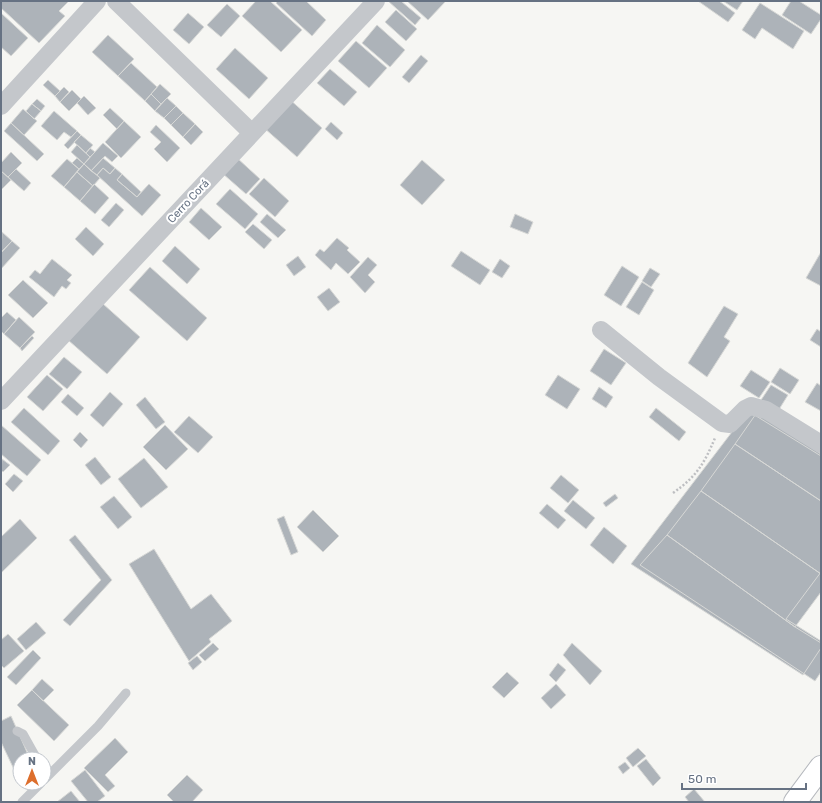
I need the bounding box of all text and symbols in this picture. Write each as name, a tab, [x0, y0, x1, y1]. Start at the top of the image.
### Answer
street label: Cerro Corá	[165, 177, 212, 226]
north arrow	[12, 751, 52, 791]
text: N	[28, 755, 36, 768]
scale bar	[682, 765, 806, 791]
text: 50 m	[688, 772, 716, 786]

